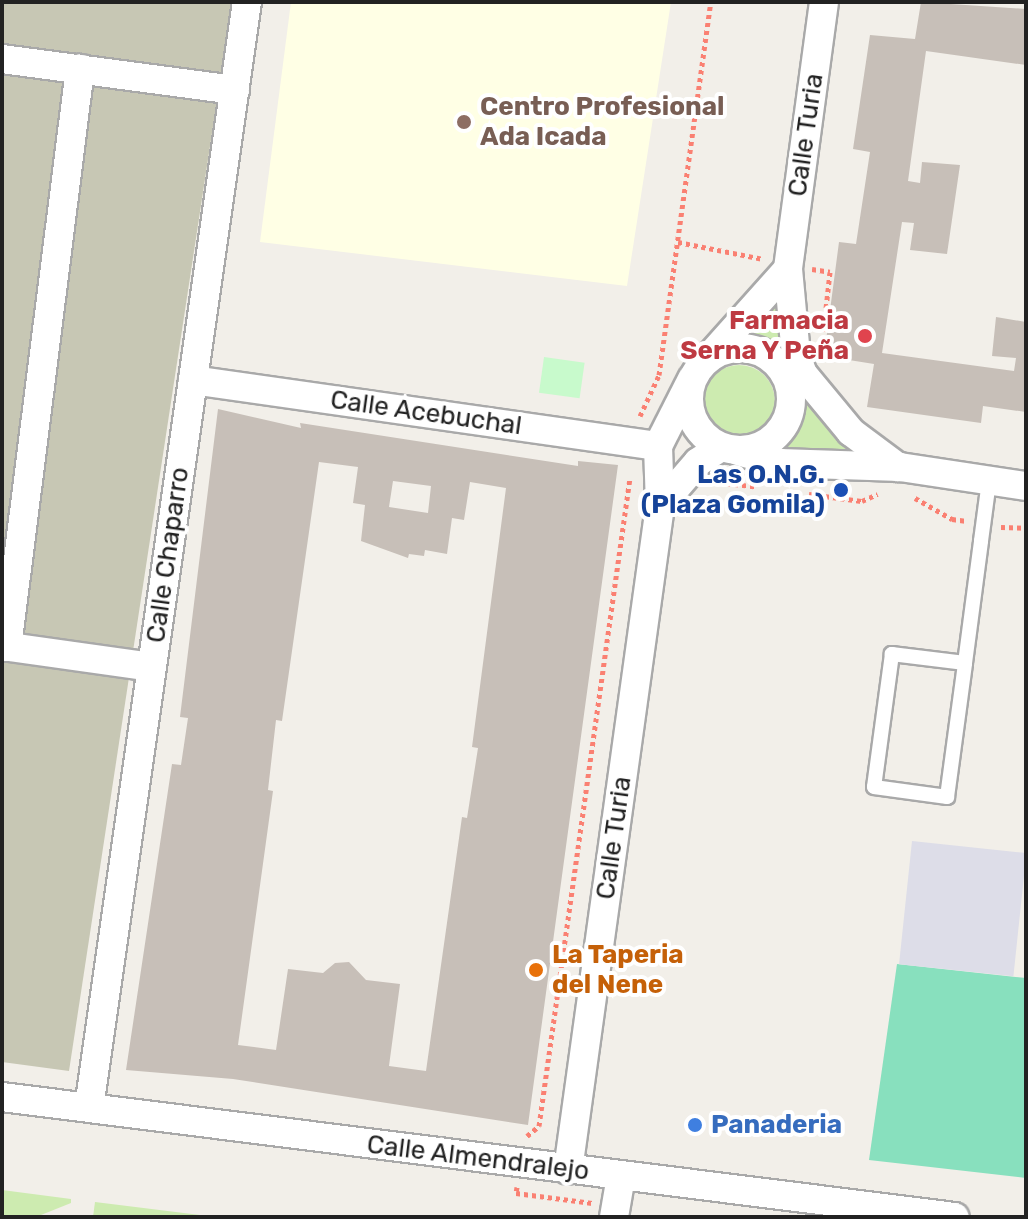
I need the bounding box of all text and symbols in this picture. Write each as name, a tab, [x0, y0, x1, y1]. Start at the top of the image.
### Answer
street label: Calle Turia	[782, 71, 830, 199]
place label: Centro Profesional Ada Icada	[480, 91, 725, 152]
marker: Centro Profesional Ada Icada	[455, 113, 473, 131]
place label: Farmacia Serna Y Peña	[679, 305, 849, 366]
marker: Farmacia Serna Y Peña	[856, 327, 874, 345]
street label: Calle Acebuchal	[328, 384, 524, 442]
place label: Las O.N.G. (Plaza Gomila)	[641, 459, 825, 520]
street label: Calle Chaparro	[140, 465, 196, 645]
marker: Las O.N.G. (Plaza Gomila)	[832, 481, 850, 499]
street label: Calle Turia	[590, 774, 638, 902]
place label: La Taperia del Nene	[552, 939, 684, 1000]
marker: La Taperia del Nene	[527, 961, 545, 979]
place label: Panaderia	[711, 1109, 842, 1141]
marker: Panaderia	[686, 1116, 704, 1134]
street label: Calle Almendralejo	[365, 1129, 591, 1187]

